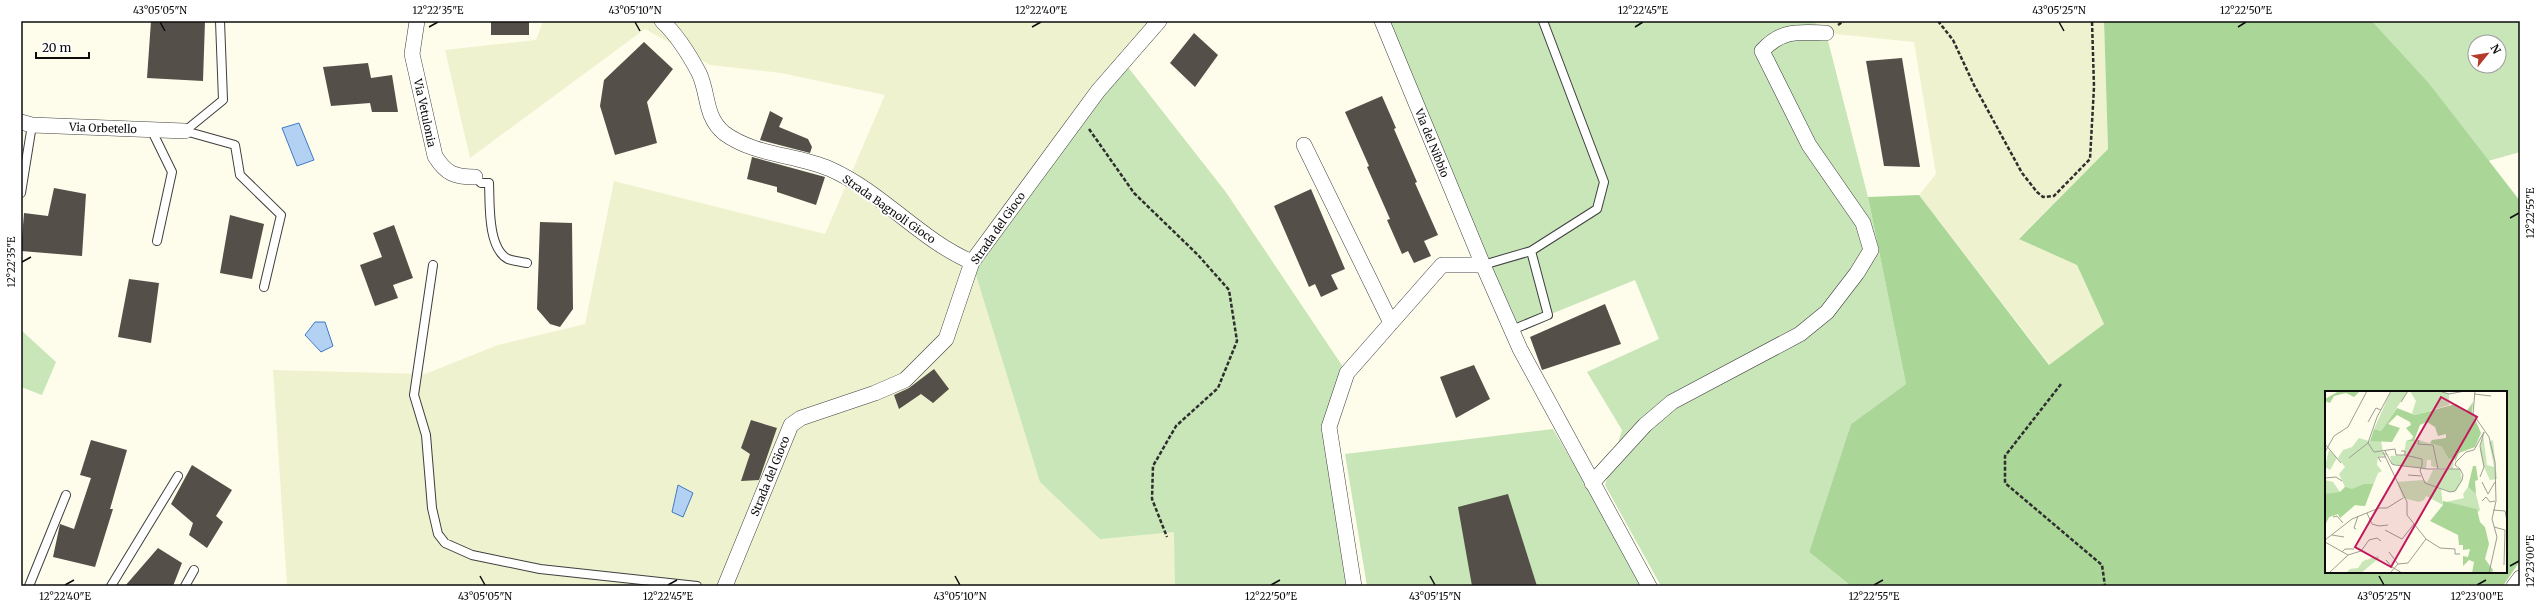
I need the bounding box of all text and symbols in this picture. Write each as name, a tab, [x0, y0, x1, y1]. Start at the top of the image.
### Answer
text: 43°05'05"N	[133, 4, 187, 17]
text: 12°22'35"E	[413, 4, 464, 17]
text: 43°05'10"N	[609, 4, 662, 17]
text: 12°22'40"E	[1015, 4, 1067, 17]
text: 12°22'45"E	[1618, 4, 1669, 17]
text: 43°05'25"N	[2032, 4, 2086, 17]
text: 12°22'50"E	[2220, 4, 2273, 17]
scale bar	[36, 34, 89, 60]
north arrow	[2467, 34, 2507, 74]
text: 20 m	[42, 40, 71, 55]
text: N	[2487, 42, 2504, 57]
street label: Via Vetulonia	[411, 77, 439, 149]
street label: Via del Nibbio	[1412, 106, 1452, 180]
street label: Via Orbetello	[68, 120, 138, 136]
street label: Strada Bagnoli Gioco	[840, 172, 939, 247]
text: 12°22'55"E	[2524, 187, 2537, 238]
street label: Strada del Gioco	[968, 189, 1029, 267]
text: 12°22'35"E	[5, 236, 18, 287]
inset map	[2325, 391, 2507, 573]
street label: Strada del Gioco	[748, 433, 793, 518]
text: 12°23'00"E	[2524, 534, 2537, 587]
text: 12°22'40"E	[39, 590, 91, 603]
text: 43°05'05"N	[458, 590, 512, 603]
text: 12°22'45"E	[643, 590, 694, 603]
text: 43°05'10"N	[934, 590, 987, 603]
text: 12°22'50"E	[1245, 590, 1298, 603]
text: 43°05'15"N	[1409, 590, 1461, 603]
text: 12°22'55"E	[1849, 590, 1900, 603]
text: 43°05'25"N	[2357, 590, 2411, 603]
text: 12°23'00"E	[2451, 590, 2504, 603]

